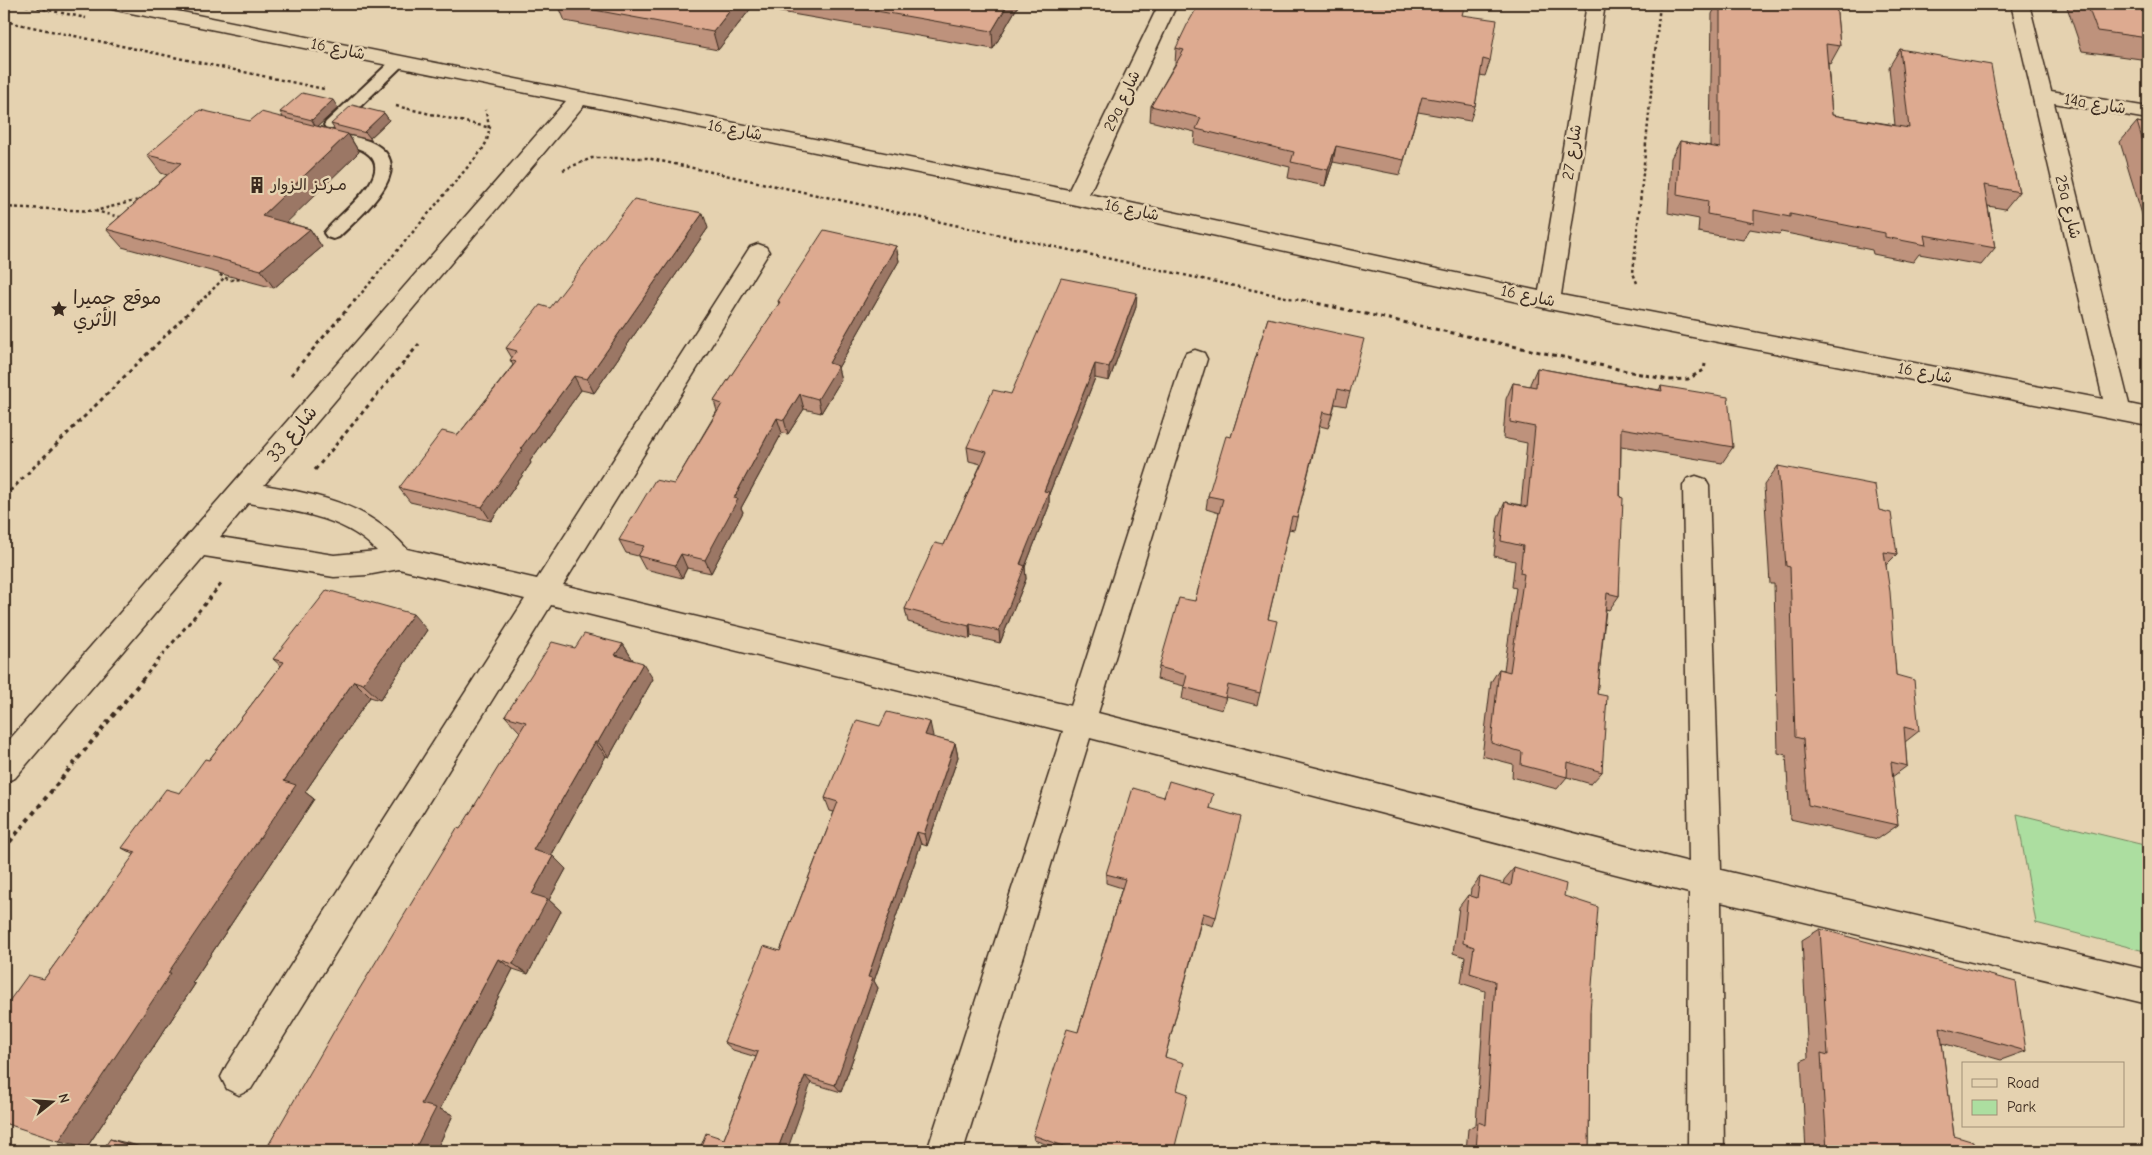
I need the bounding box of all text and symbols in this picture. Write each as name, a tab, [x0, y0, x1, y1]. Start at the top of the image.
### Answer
street label: شارع 16	[309, 34, 367, 65]
street label: 29a شارع	[1100, 68, 1146, 135]
street label: 14a شارع	[2063, 90, 2127, 120]
street label: شارع 16	[706, 116, 764, 146]
street label: شارع 27	[1559, 123, 1587, 181]
street label: 25a شارع	[2049, 173, 2085, 241]
building icon: مـركـز الـزوار	[247, 175, 267, 195]
place label: مـركـز الـزوار	[269, 176, 347, 194]
street label: شارع 16	[1103, 195, 1161, 226]
street label: شارع 16	[1499, 281, 1557, 312]
place label: موقع جميرا الأثري	[73, 287, 161, 334]
place icon: موقع جميرا الأثري	[49, 299, 69, 319]
street label: شارع 16	[1896, 359, 1954, 389]
street label: شارع 33	[262, 401, 323, 468]
legend	[1962, 1062, 2124, 1128]
text: Road	[2007, 1074, 2039, 1092]
north arrow	[28, 1078, 78, 1128]
text: N	[54, 1091, 73, 1105]
text: Park	[2007, 1098, 2036, 1116]

